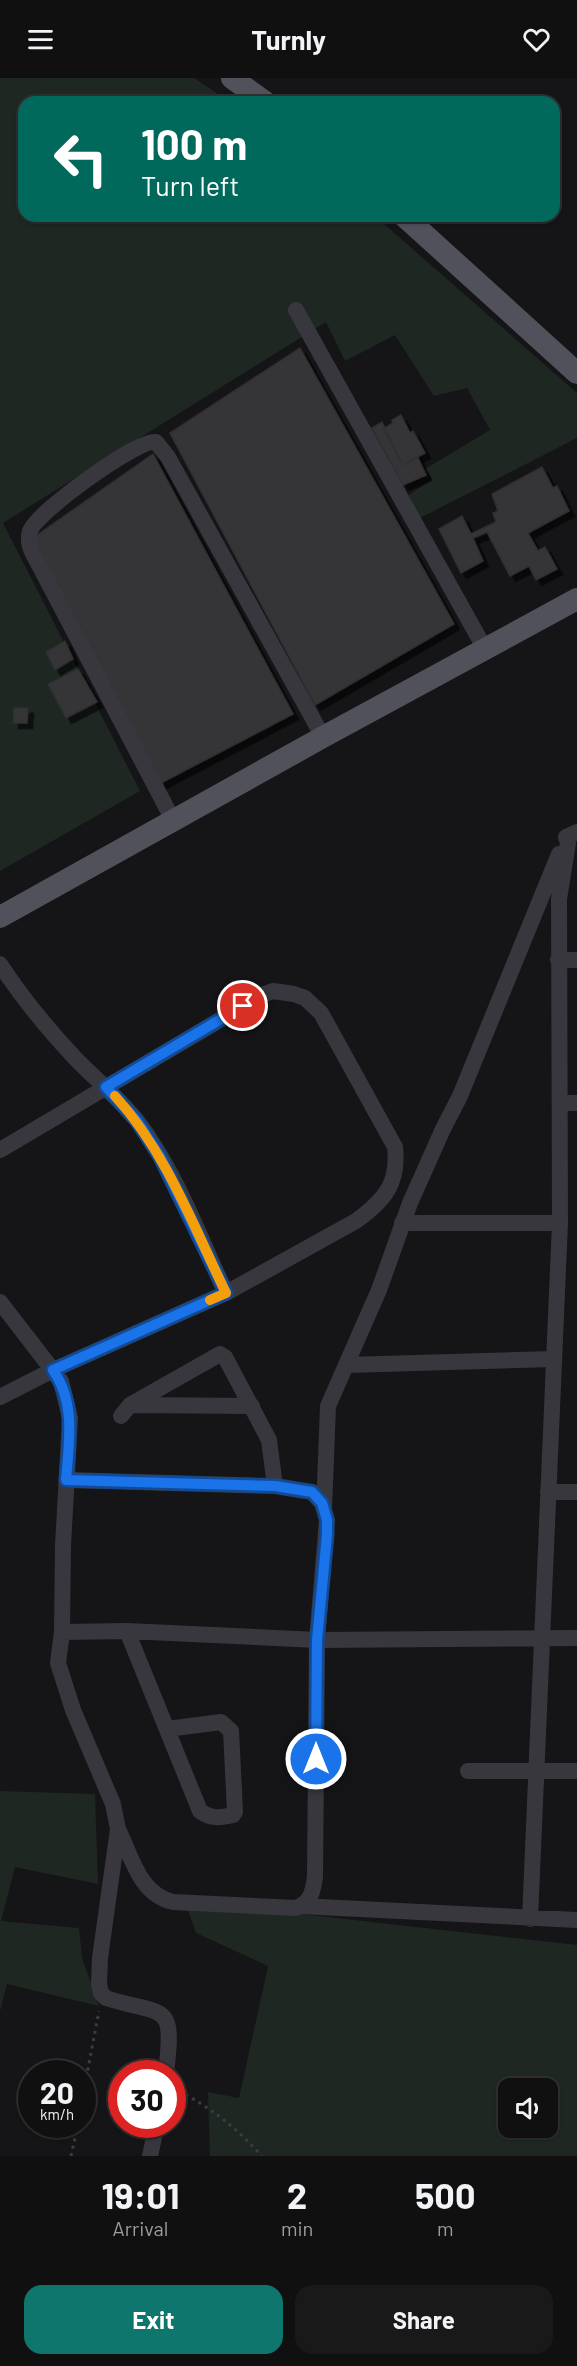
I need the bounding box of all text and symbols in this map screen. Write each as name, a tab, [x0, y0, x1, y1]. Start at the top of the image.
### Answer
icon: menu	[24, 23, 57, 56]
text: Turnly	[251, 23, 326, 55]
icon: heart	[520, 23, 553, 56]
text: 100 m	[141, 118, 247, 168]
icon: left	[42, 120, 120, 198]
text: Turn left	[141, 169, 239, 201]
pin	[217, 980, 268, 1031]
icon: arrive	[226, 989, 259, 1022]
position arrow	[284, 1727, 348, 1791]
speed limit sign: 30	[108, 2060, 186, 2138]
text: 20	[40, 2074, 74, 2110]
map controls	[498, 2078, 558, 2138]
button: sound	[498, 2078, 558, 2138]
text: km/h	[40, 2105, 74, 2123]
text: 19:01	[102, 2173, 179, 2216]
text: 2	[287, 2173, 307, 2216]
text: 500	[415, 2173, 475, 2216]
text: Arrival	[113, 2216, 168, 2240]
text: min	[281, 2216, 313, 2240]
text: m	[437, 2216, 453, 2240]
button: Exit	[24, 2285, 283, 2354]
button: Share	[295, 2285, 553, 2354]

